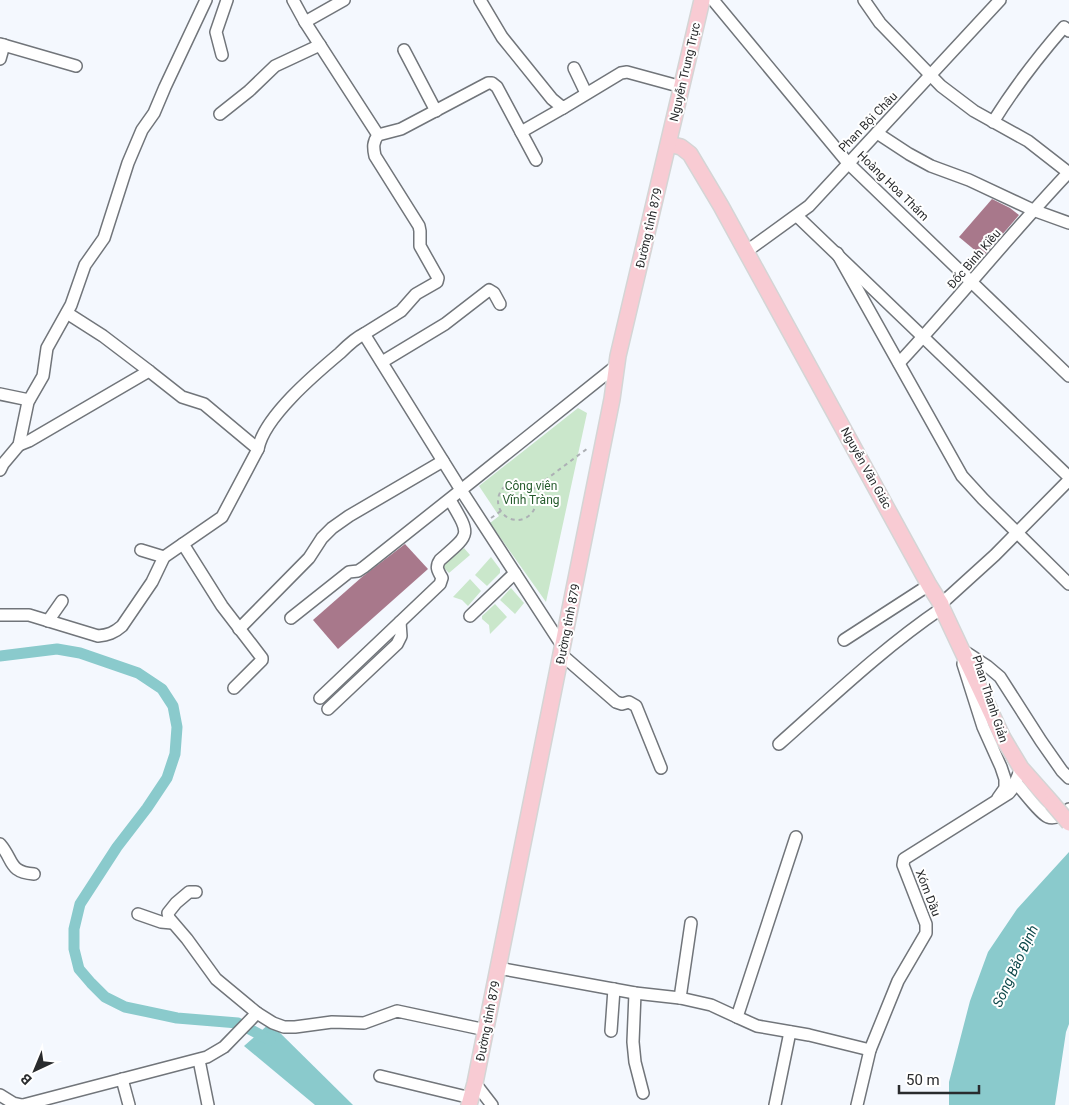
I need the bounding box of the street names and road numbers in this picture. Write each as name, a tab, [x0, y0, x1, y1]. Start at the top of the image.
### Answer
street label: Nguyễn Trung Trực	[667, 21, 703, 123]
street label: Phan Bội Châu	[836, 89, 900, 155]
street label: Hoàng Hoa Thám	[854, 148, 932, 224]
street label: Đường tỉnh 879	[633, 186, 665, 270]
street label: Đốc Binh Kiều	[944, 226, 1004, 292]
street label: Nguyễn Văn Giác	[838, 425, 894, 511]
street label: Đường tỉnh 879	[553, 582, 583, 666]
street label: Phan Thanh Giản	[969, 654, 1011, 744]
street label: Xóm Dầu	[913, 868, 943, 918]
street label: Đường tỉnh 879	[473, 979, 503, 1063]

